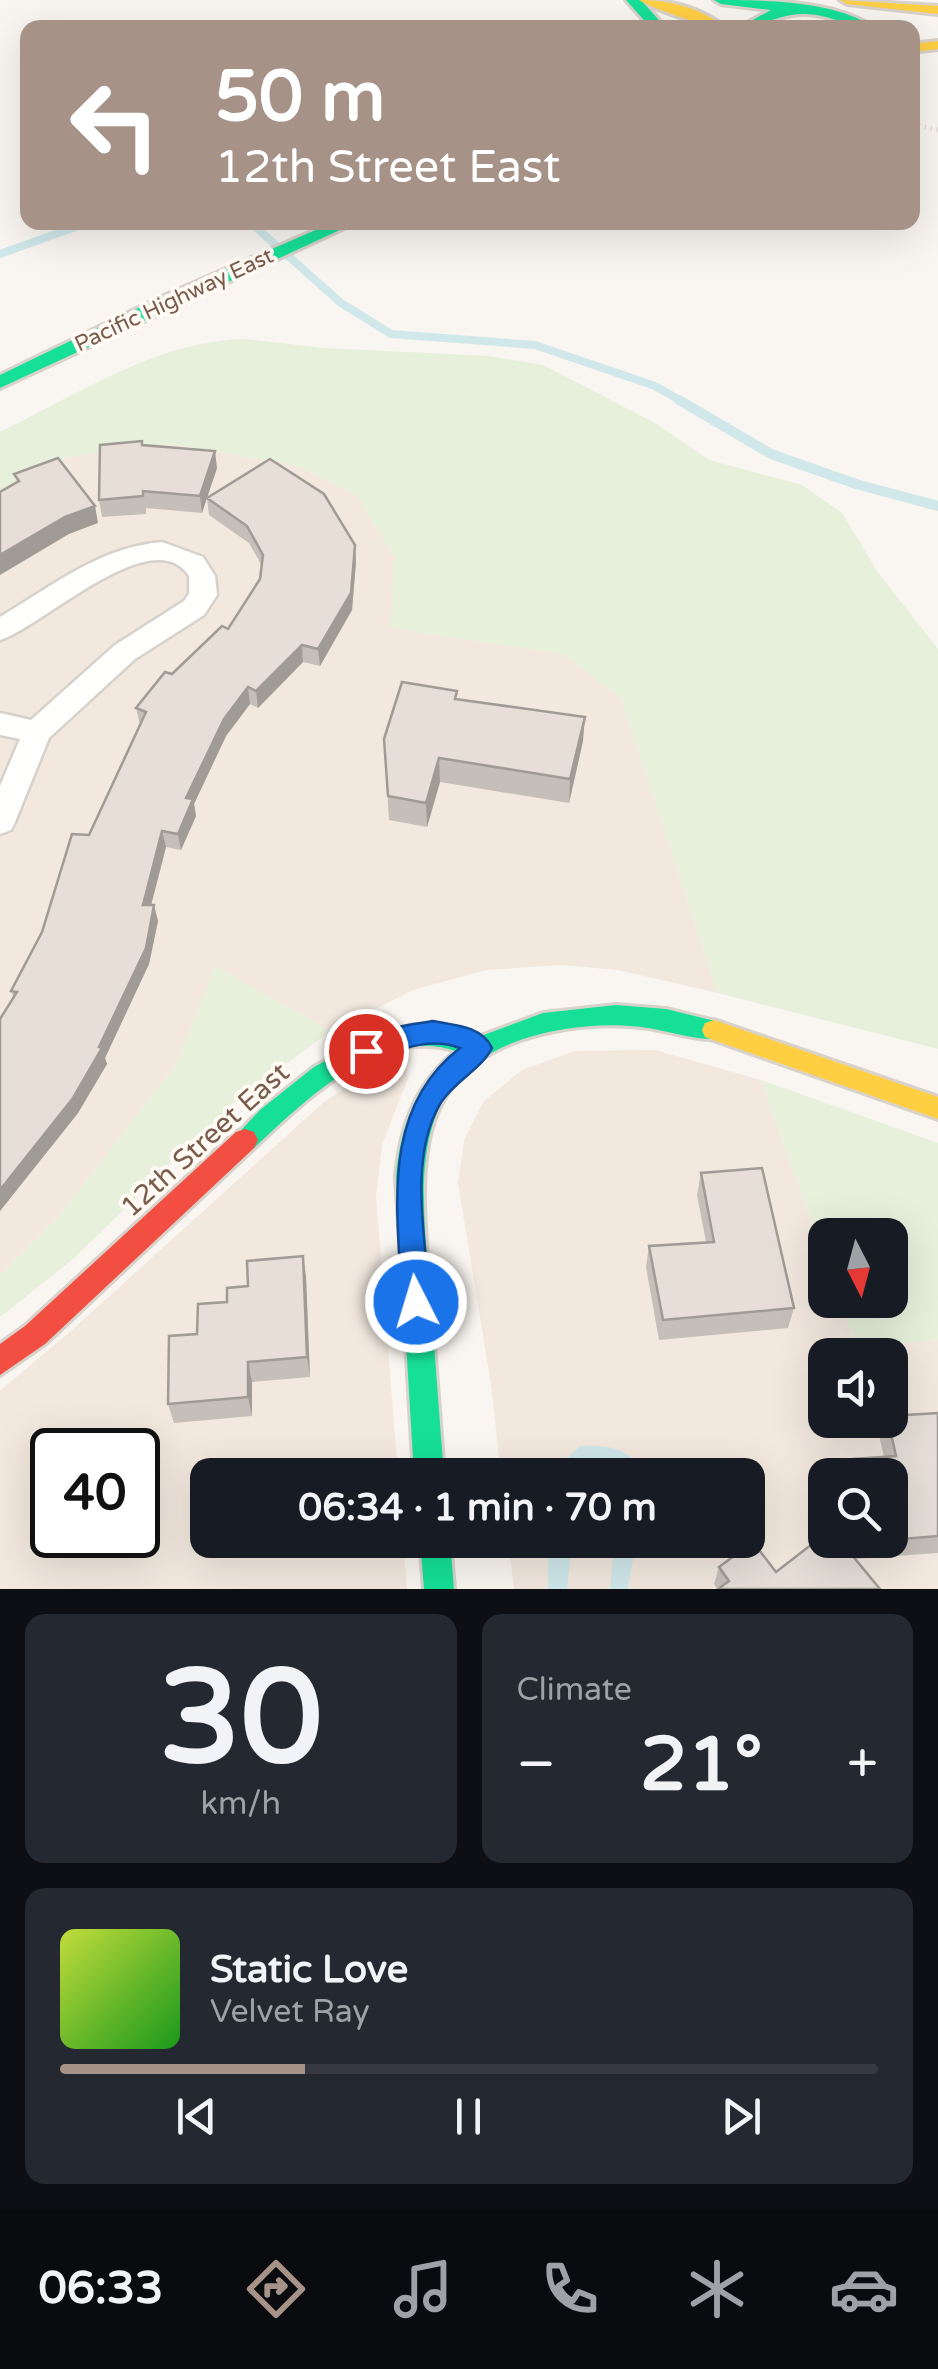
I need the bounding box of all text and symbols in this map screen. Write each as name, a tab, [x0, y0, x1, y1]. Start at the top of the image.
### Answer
text: 50 m	[215, 56, 385, 140]
icon: left	[50, 60, 180, 190]
text: 12th Street East	[215, 141, 560, 195]
street label: Pacific Highway East	[70, 243, 278, 357]
pin	[324, 1009, 409, 1094]
icon: arrive	[339, 1024, 394, 1079]
street label: 12th Street East	[114, 1055, 296, 1225]
north arrow	[808, 1218, 908, 1318]
map controls	[808, 1218, 908, 1558]
position arrow	[364, 1250, 468, 1354]
button: sound	[808, 1338, 908, 1438]
speed limit sign: 40	[30, 1428, 160, 1558]
button: search	[808, 1458, 908, 1558]
text: 06:34 · 1 min · 70 m	[298, 1485, 657, 1531]
text: 30	[159, 1642, 322, 1798]
text: Climate	[517, 1671, 632, 1709]
text: 21°	[640, 1720, 763, 1810]
text: −	[517, 1732, 556, 1798]
text: +	[847, 1732, 878, 1798]
text: km/h	[201, 1785, 281, 1823]
text: Static Love	[210, 1947, 408, 1993]
text: Velvet Ray	[210, 1993, 370, 2031]
icon: previous	[169, 2089, 224, 2144]
icon: pause	[441, 2089, 496, 2144]
icon: next	[714, 2089, 769, 2144]
icon: directions	[241, 2254, 311, 2324]
icon: music	[388, 2254, 458, 2324]
icon: phone	[535, 2254, 605, 2324]
icon: climate	[682, 2254, 752, 2324]
icon: car	[829, 2254, 899, 2324]
text: 06:33	[39, 2262, 163, 2316]

